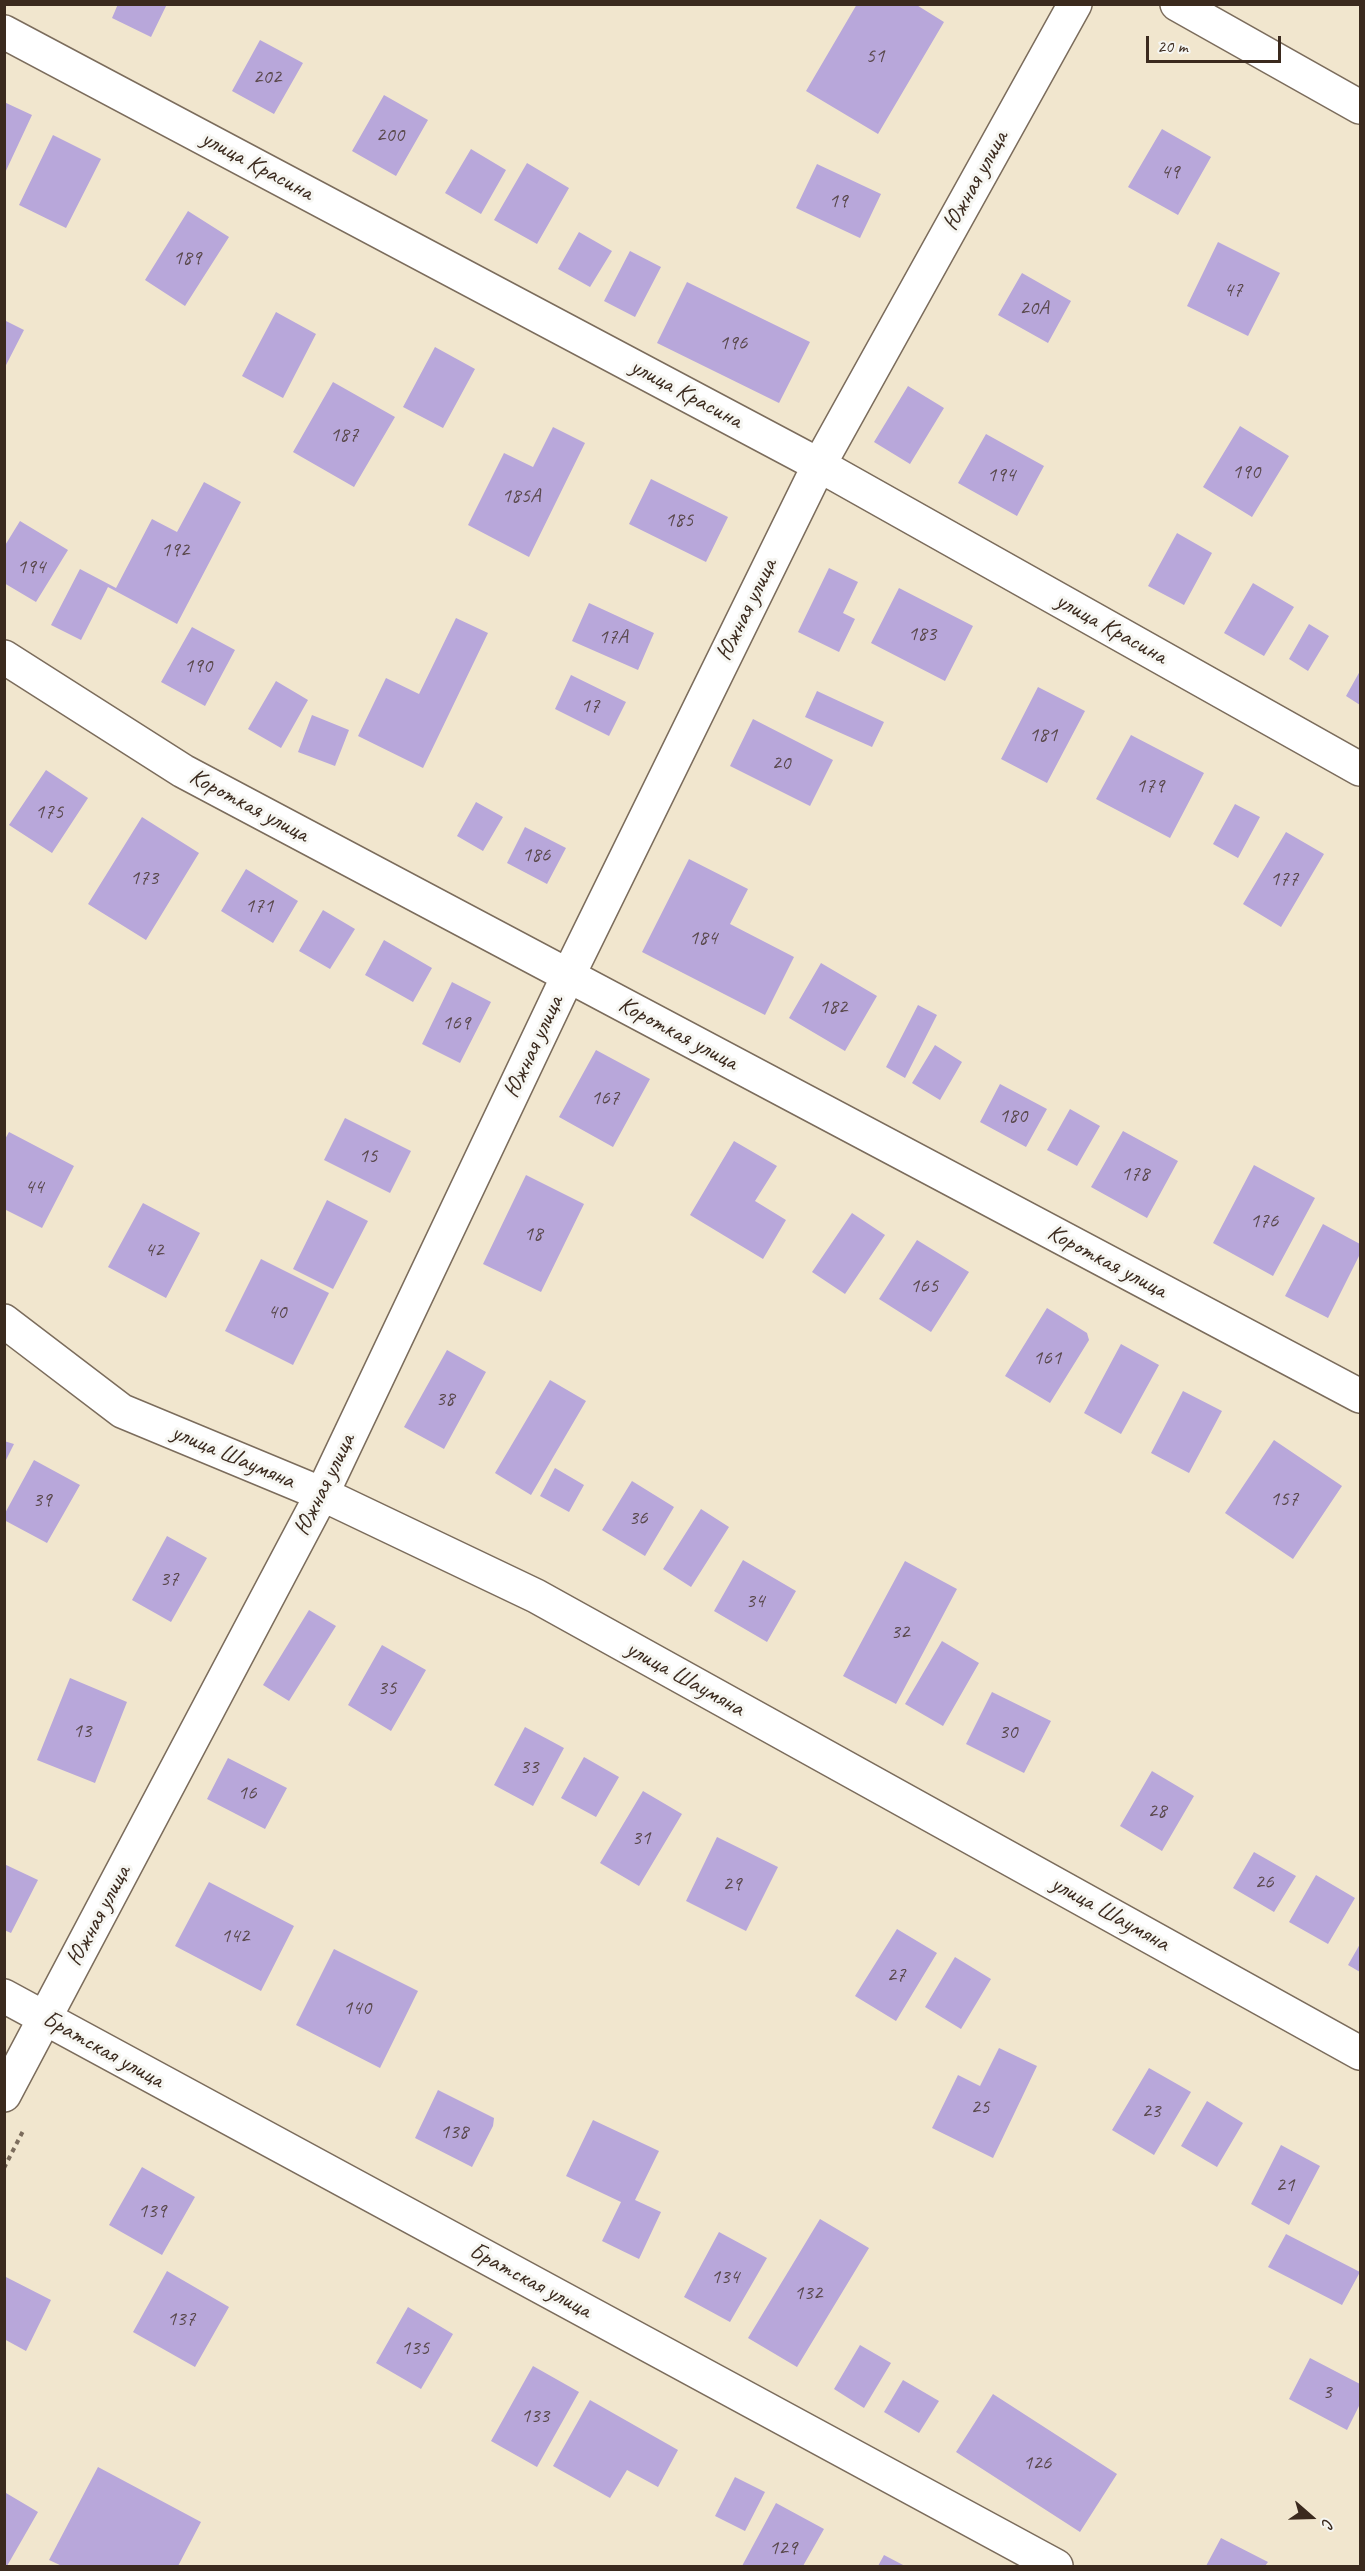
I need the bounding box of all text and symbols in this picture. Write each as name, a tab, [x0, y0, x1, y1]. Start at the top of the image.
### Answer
scale bar	[1149, 24, 1284, 62]
text: 20 m	[1157, 35, 1188, 57]
house number: 51	[866, 43, 884, 69]
house number: 202	[253, 64, 281, 90]
house number: 200	[376, 122, 404, 148]
street label: улица Красина	[196, 125, 318, 207]
street label: Южная улица	[937, 126, 1015, 236]
house number: 49	[1161, 159, 1179, 185]
house number: 19	[829, 188, 847, 214]
house number: 189	[173, 245, 201, 271]
house number: 47	[1224, 277, 1242, 303]
house number: 20А	[1019, 295, 1049, 321]
house number: 196	[719, 330, 747, 356]
street label: улица Красина	[625, 353, 747, 435]
house number: 187	[330, 422, 358, 448]
house number: 190	[1232, 459, 1260, 485]
house number: 194	[987, 462, 1015, 488]
house number: 185А	[502, 483, 540, 509]
house number: 185	[665, 507, 693, 533]
house number: 192	[161, 537, 189, 563]
house number: 194	[17, 554, 45, 580]
street label: Южная улица	[710, 554, 784, 666]
street label: улица Красина	[1050, 587, 1172, 671]
house number: 183	[908, 621, 936, 647]
house number: 17А	[598, 624, 628, 650]
house number: 190	[184, 653, 212, 679]
house number: 17	[581, 693, 599, 719]
house number: 181	[1029, 722, 1057, 748]
house number: 20	[772, 750, 790, 776]
street label: Короткая улица	[185, 763, 313, 849]
house number: 179	[1136, 773, 1164, 799]
house number: 175	[35, 799, 63, 825]
house number: 186	[522, 842, 550, 868]
house number: 173	[130, 865, 158, 891]
house number: 177	[1270, 866, 1298, 892]
house number: 171	[245, 893, 273, 919]
house number: 184	[689, 925, 717, 951]
street label: Южная улица	[498, 991, 570, 1103]
street label: Короткая улица	[614, 991, 742, 1077]
house number: 182	[819, 994, 847, 1020]
house number: 169	[442, 1010, 470, 1036]
house number: 167	[591, 1085, 619, 1111]
house number: 180	[999, 1103, 1027, 1129]
house number: 15	[359, 1143, 377, 1169]
house number: 178	[1121, 1161, 1149, 1187]
house number: 44	[25, 1174, 43, 1200]
house number: 176	[1250, 1208, 1278, 1234]
street label: Короткая улица	[1043, 1219, 1171, 1305]
house number: 18	[524, 1221, 542, 1247]
house number: 42	[145, 1237, 163, 1263]
house number: 165	[910, 1273, 938, 1299]
house number: 40	[268, 1299, 286, 1325]
house number: 161	[1033, 1345, 1061, 1371]
house number: 38	[436, 1386, 454, 1412]
street label: улица Шаумяна	[167, 1418, 299, 1496]
street label: Южная улица	[288, 1429, 362, 1541]
house number: 157	[1270, 1486, 1298, 1512]
house number: 39	[33, 1487, 51, 1513]
house number: 36	[629, 1505, 647, 1531]
house number: 37	[160, 1566, 178, 1592]
house number: 34	[746, 1588, 764, 1614]
house number: 32	[891, 1619, 909, 1645]
street label: улица Шаумяна	[621, 1635, 749, 1723]
house number: 35	[378, 1675, 396, 1701]
house number: 13	[73, 1718, 91, 1744]
house number: 30	[999, 1719, 1017, 1745]
house number: 33	[520, 1754, 538, 1780]
house number: 16	[238, 1780, 256, 1806]
house number: 28	[1148, 1798, 1166, 1824]
house number: 31	[632, 1825, 650, 1851]
street label: Южная улица	[61, 1861, 137, 1971]
house number: 26	[1255, 1869, 1273, 1895]
street label: улица Шаумяна	[1046, 1870, 1174, 1958]
house number: 29	[723, 1871, 741, 1897]
house number: 142	[221, 1923, 249, 1949]
house number: 27	[887, 1962, 905, 1988]
house number: 140	[343, 1995, 371, 2021]
street label: Братская улица	[37, 2005, 169, 2095]
house number: 25	[971, 2094, 989, 2120]
house number: 23	[1142, 2098, 1160, 2124]
house number: 138	[440, 2119, 468, 2145]
house number: 21	[1276, 2172, 1294, 2198]
house number: 139	[138, 2198, 166, 2224]
street label: Братская улица	[464, 2237, 596, 2325]
house number: 134	[711, 2264, 739, 2290]
house number: 132	[794, 2280, 822, 2306]
house number: 137	[167, 2306, 195, 2332]
house number: 135	[401, 2335, 429, 2361]
house number: 3	[1322, 2379, 1332, 2405]
house number: 133	[521, 2403, 549, 2429]
house number: 126	[1023, 2450, 1051, 2476]
north arrow	[1281, 2487, 1341, 2547]
text: С	[1317, 2516, 1339, 2530]
house number: 129	[769, 2535, 797, 2561]

